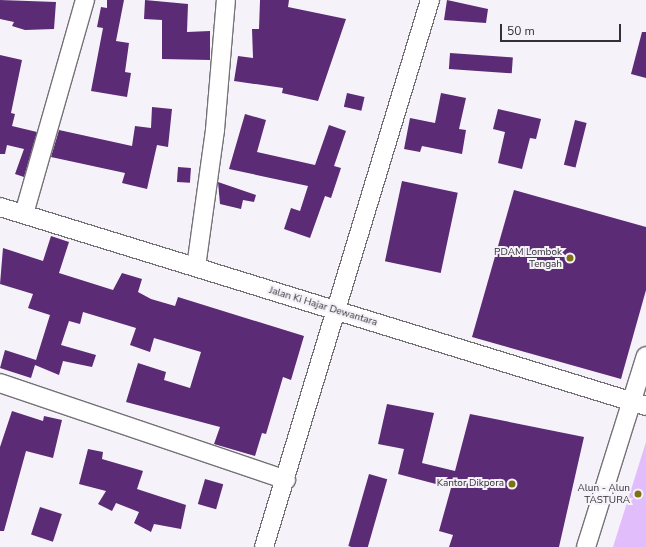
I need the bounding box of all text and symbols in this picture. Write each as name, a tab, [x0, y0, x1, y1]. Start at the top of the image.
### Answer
scale bar	[502, 16, 623, 42]
text: 50 m	[507, 23, 535, 39]
place label: PDAM Lombok Tengah	[494, 246, 562, 270]
marker: PDAM Lombok Tengah	[565, 253, 575, 263]
street label: Jalan Ki Hajar Dewantara	[267, 285, 379, 329]
place label: Kantor Dikpora	[437, 478, 504, 490]
marker: Kantor Dikpora	[507, 479, 517, 489]
place label: Alun - Alun TASTURA	[578, 482, 630, 506]
marker: Alun - Alun TASTURA	[633, 489, 643, 499]

